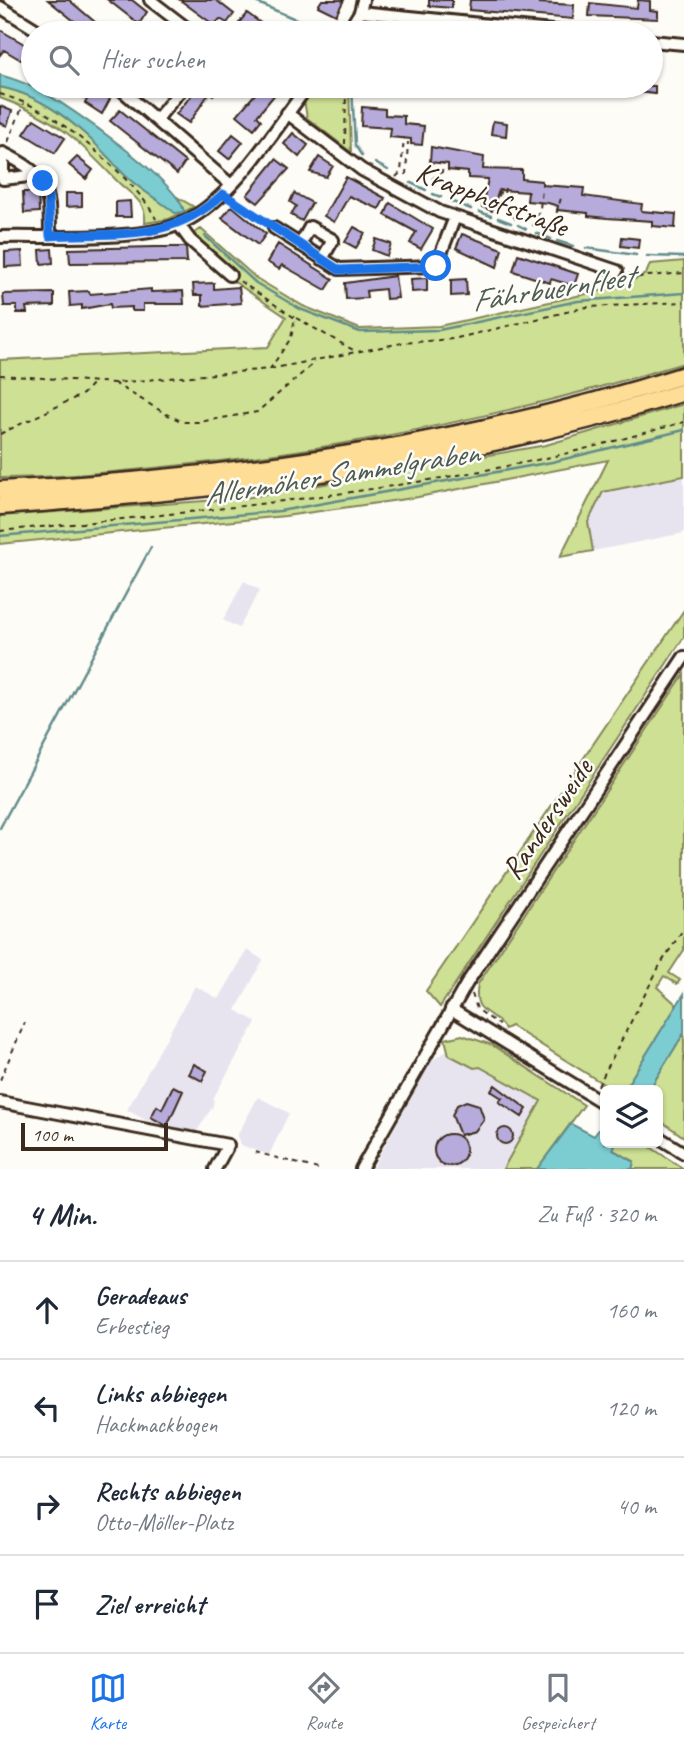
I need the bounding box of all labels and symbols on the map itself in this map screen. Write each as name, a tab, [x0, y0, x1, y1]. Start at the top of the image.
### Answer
street label: Krapphofstraße	[411, 153, 575, 246]
route end	[27, 165, 58, 196]
route start	[420, 250, 451, 281]
water label: Fährbuernfleet	[468, 254, 644, 321]
water label: Allermöher Sammelgraben	[201, 431, 485, 515]
street label: Randersweide	[493, 750, 602, 887]
scale bar	[21, 1120, 168, 1152]

